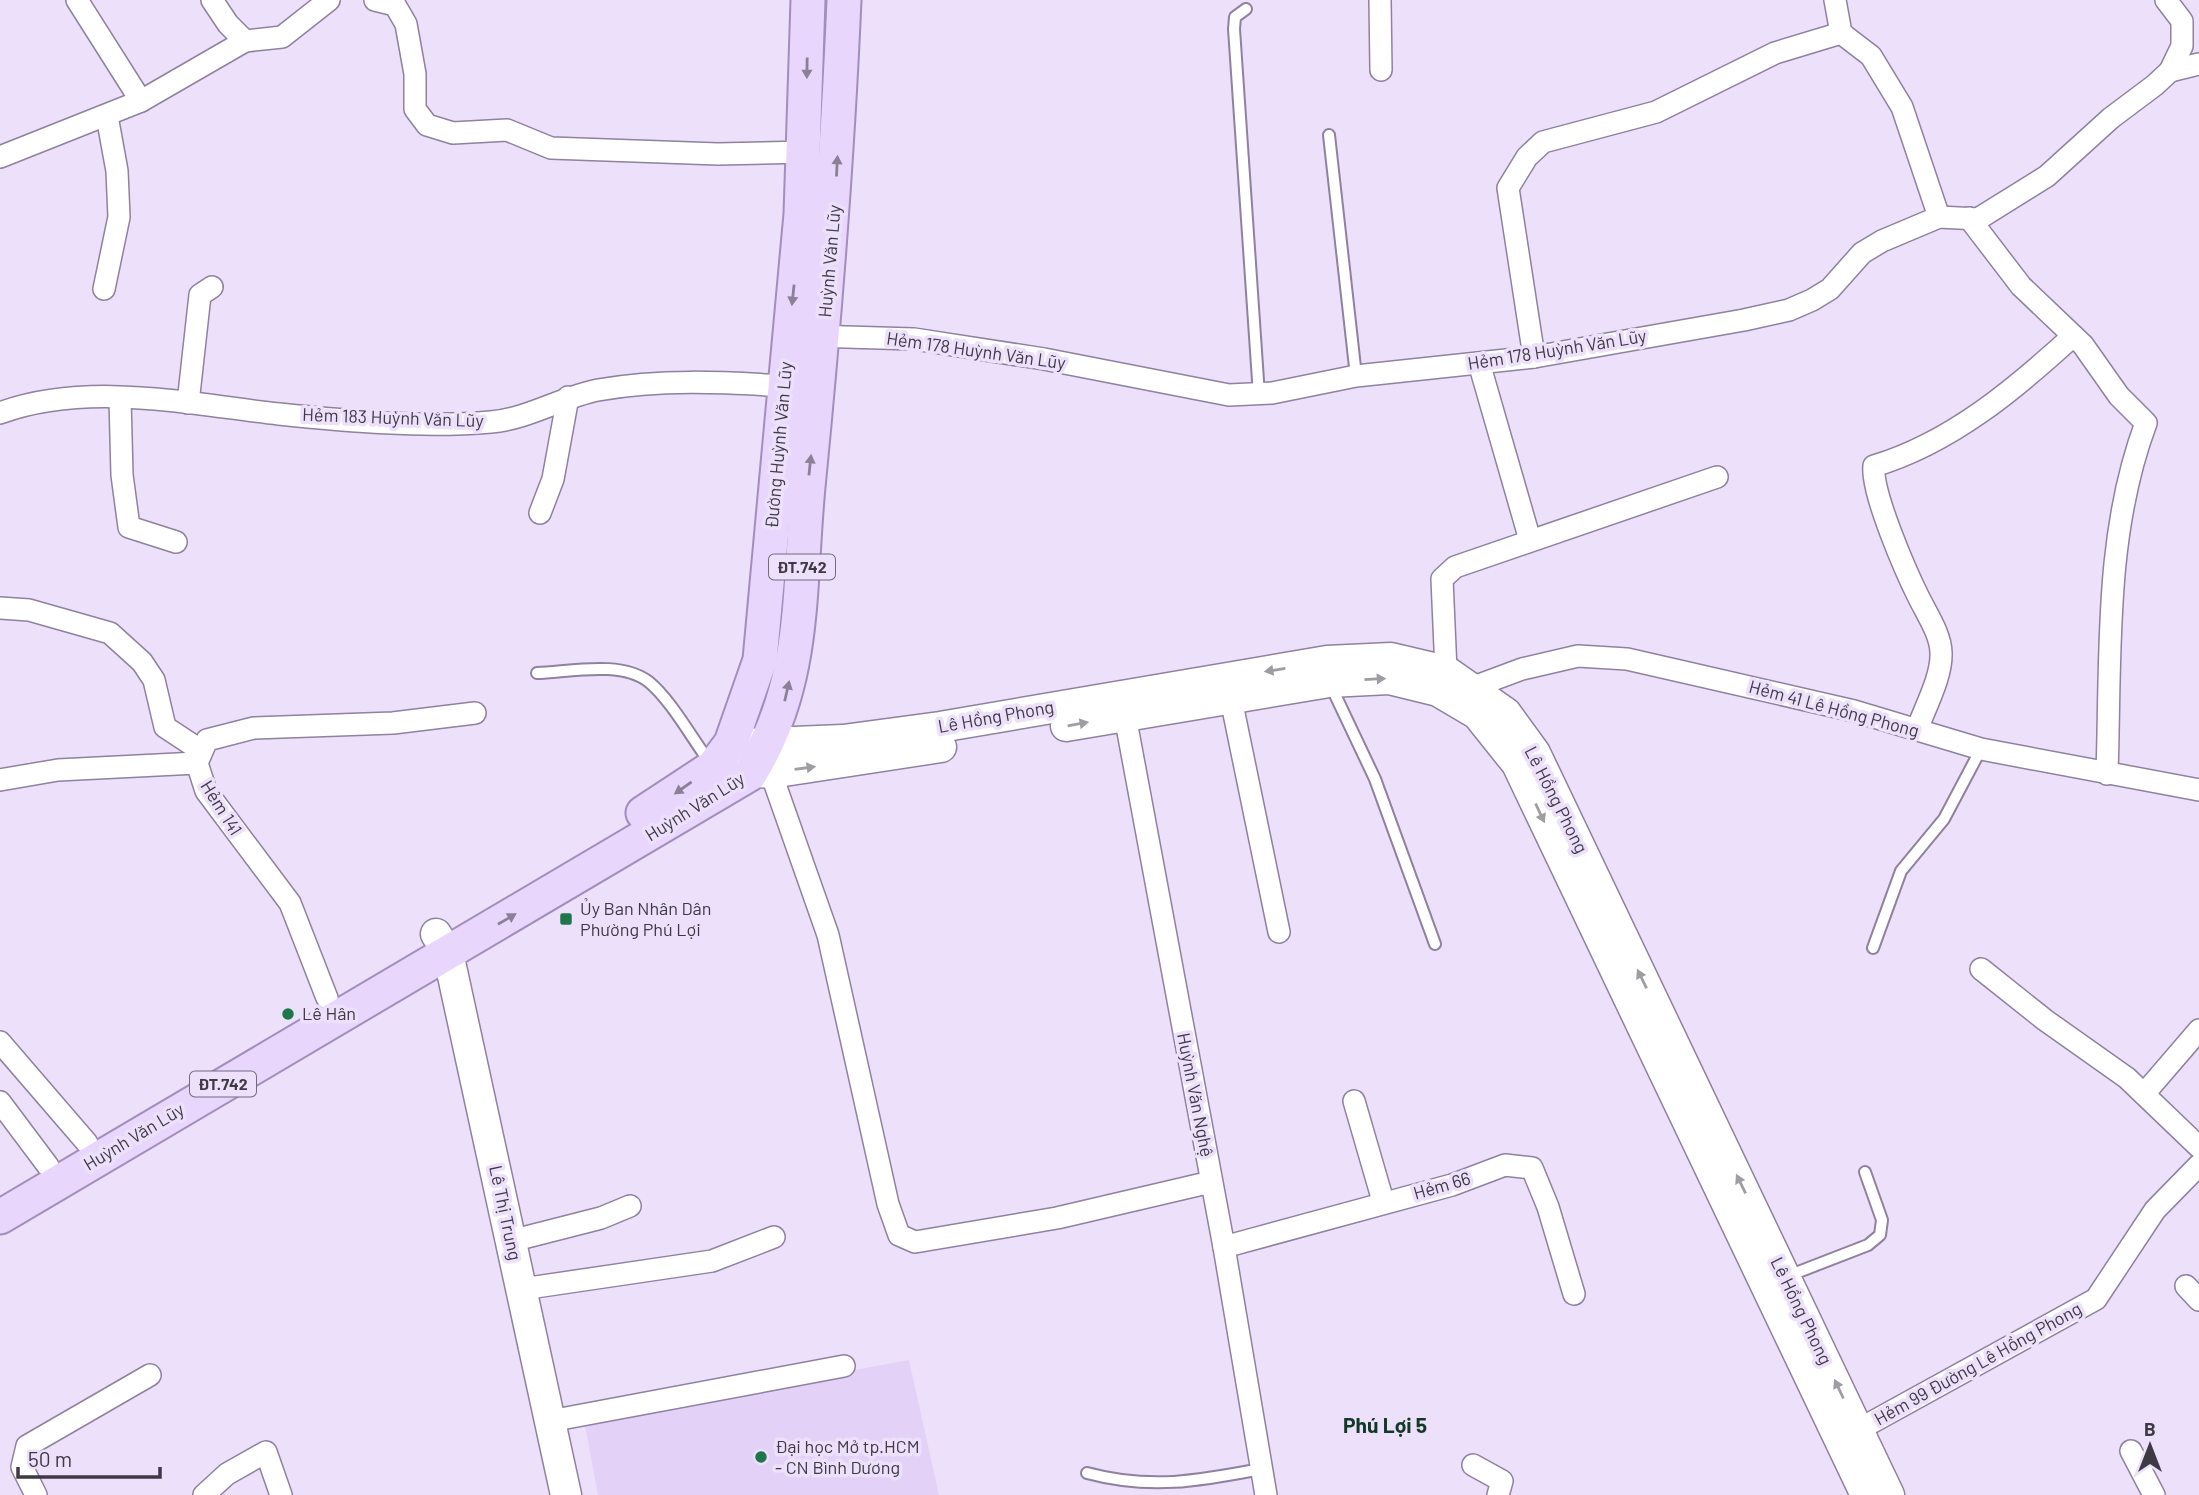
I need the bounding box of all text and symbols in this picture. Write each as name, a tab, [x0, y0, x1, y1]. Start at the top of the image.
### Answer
one-way arrow	[801, 57, 812, 79]
one-way arrow	[831, 154, 842, 176]
street label: Huỳnh Văn Lũy	[813, 204, 845, 318]
one-way arrow	[787, 284, 798, 306]
street label: Hẻm 178 Huỳnh Văn Lũy	[1466, 324, 1648, 374]
street label: Hẻm 178 Huỳnh Văn Lũy	[885, 327, 1067, 373]
street label: Đường Huỳnh Văn Lũy	[760, 361, 796, 529]
street label: Hẻm 183 Huỳnh Văn Lũy	[302, 403, 484, 431]
one-way arrow	[805, 454, 816, 476]
road number: ĐT.742	[769, 554, 835, 580]
one-way arrow	[1264, 665, 1286, 676]
one-way arrow	[1365, 674, 1387, 685]
street label: Hẻm 41 Lê Hồng Phong	[1747, 675, 1922, 741]
one-way arrow	[782, 680, 793, 702]
street label: Lê Hồng Phong	[936, 695, 1055, 737]
one-way arrow	[1067, 718, 1089, 729]
street label: Lê Hồng Phong	[1520, 742, 1593, 857]
one-way arrow	[794, 763, 816, 774]
street label: Huỳnh Văn Lũy	[641, 767, 748, 845]
street label: Hẻm 141	[196, 776, 247, 839]
one-way arrow	[673, 781, 692, 794]
one-way arrow	[1535, 802, 1546, 823]
place label: Ủy Ban Nhân Dân Phường Phú Lợi	[580, 897, 712, 940]
marker: Ủy Ban Nhân Dân Phường Phú Lợi	[558, 911, 574, 927]
one-way arrow	[497, 913, 516, 925]
one-way arrow	[1637, 969, 1648, 989]
place label: Lê Hân	[302, 1002, 356, 1024]
marker: Lê Hân	[280, 1006, 296, 1022]
street label: Huỳnh Văn Nghệ	[1173, 1031, 1219, 1159]
road number: ĐT.742	[190, 1072, 256, 1096]
street label: Huỳnh Văn Lũy	[79, 1098, 188, 1175]
street label: Lê Thị Trung	[485, 1163, 527, 1262]
street label: Hẻm 66	[1411, 1166, 1473, 1204]
one-way arrow	[1735, 1174, 1746, 1194]
street label: Lê Hồng Phong	[1766, 1253, 1837, 1368]
street label: Hẻm 99 Đường Lê Hồng Phong	[1870, 1297, 2085, 1429]
one-way arrow	[1833, 1379, 1844, 1399]
north arrow	[2115, 1411, 2185, 1481]
district label: Phú Lợi 5	[1343, 1412, 1427, 1437]
text: B	[2144, 1417, 2156, 1440]
place label: Đại học Mở tp.HCM - CN Bình Dương	[775, 1435, 920, 1478]
scale bar	[18, 1436, 159, 1480]
text: 50 m	[28, 1446, 72, 1471]
marker: Đại học Mở tp.HCM - CN Bình Dương	[753, 1449, 769, 1465]

